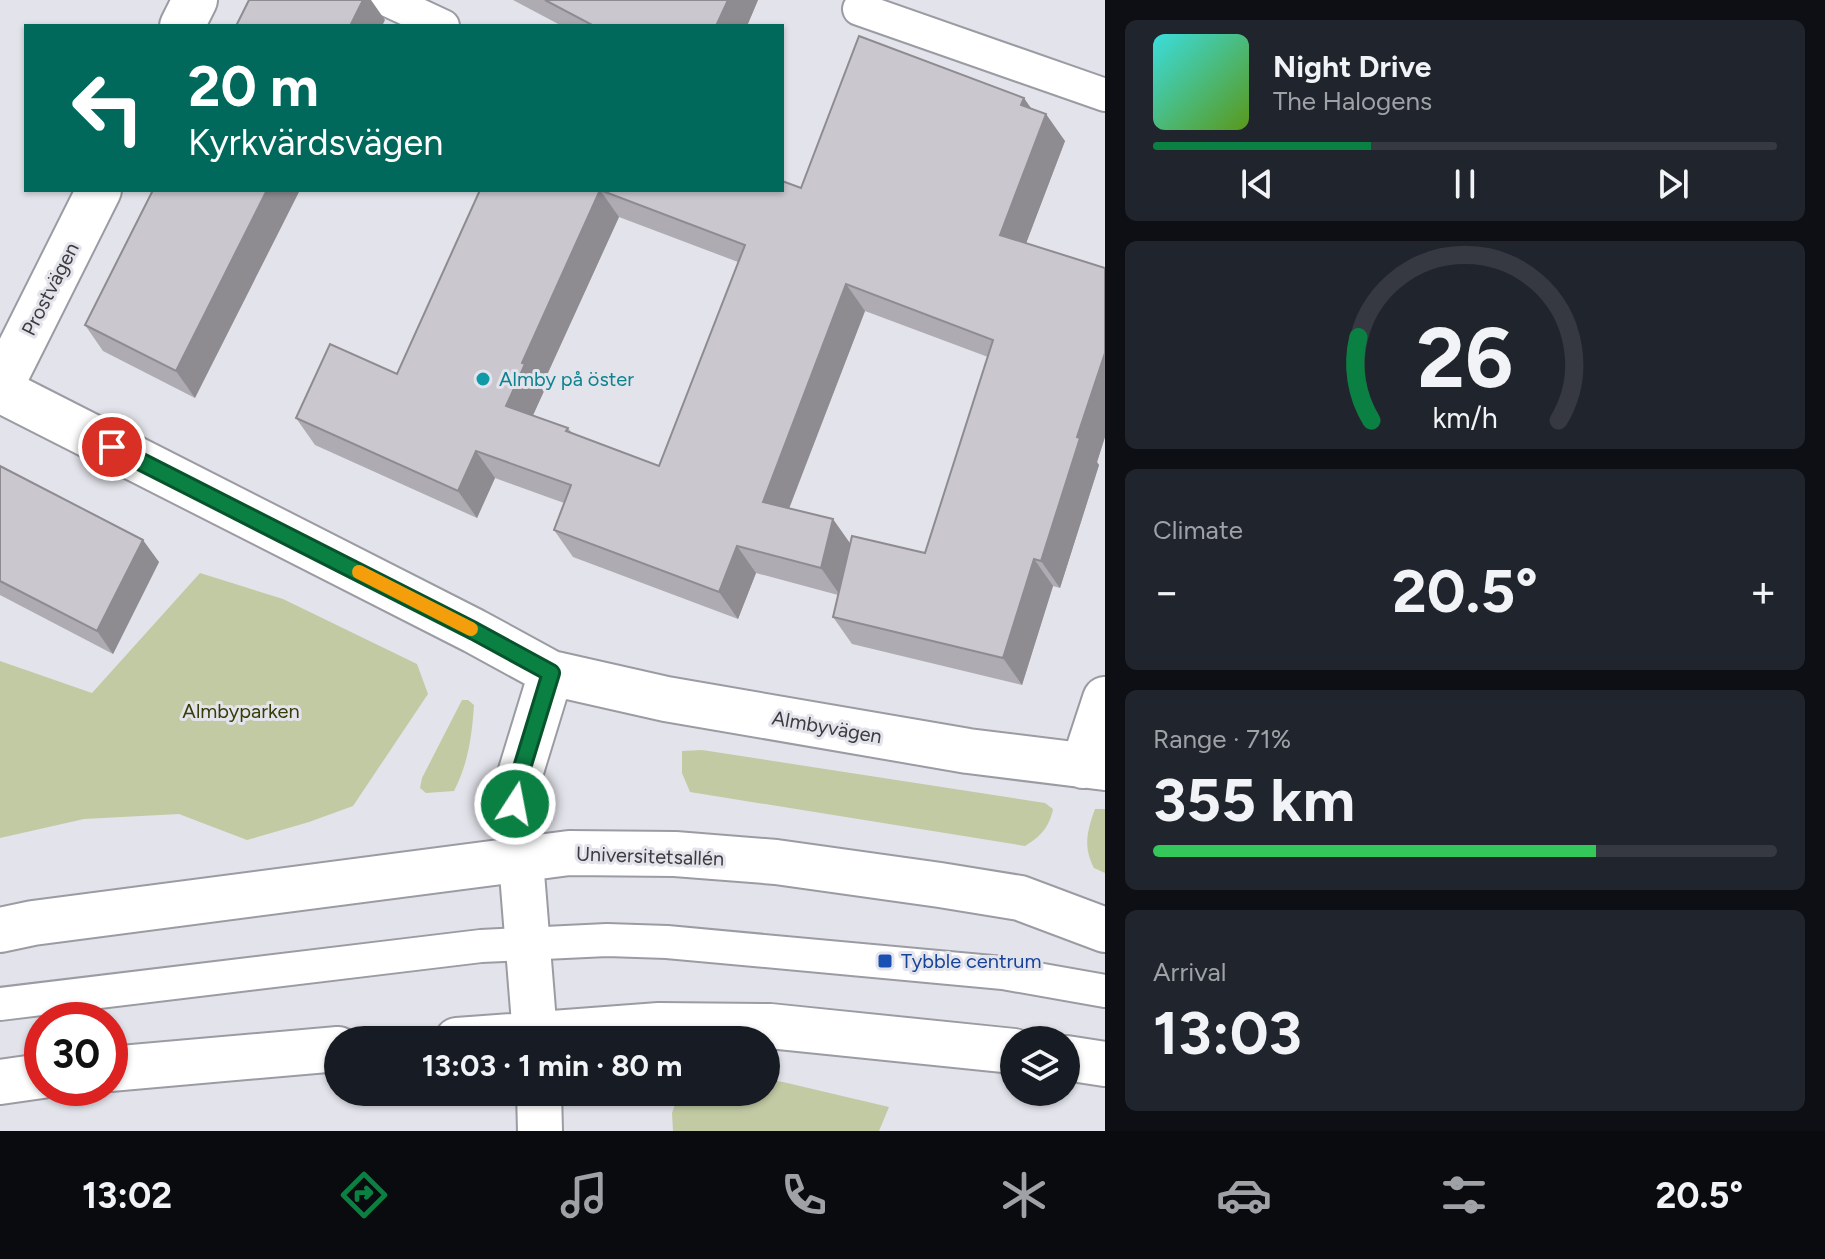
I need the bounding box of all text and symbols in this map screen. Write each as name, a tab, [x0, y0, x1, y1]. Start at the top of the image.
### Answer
text: Night Drive	[1273, 48, 1431, 85]
text: 20 m	[188, 53, 319, 120]
icon: left	[56, 56, 160, 160]
text: The Halogens	[1273, 85, 1432, 117]
text: Kyrkvärdsvägen	[188, 121, 443, 164]
icon: previous	[1235, 162, 1279, 206]
icon: pause	[1443, 162, 1487, 206]
icon: next	[1651, 162, 1695, 206]
street label: Prostvägen	[16, 238, 84, 340]
text: 26	[1417, 307, 1513, 407]
place label: Almby på öster	[499, 367, 634, 391]
marker: Almby på öster	[474, 370, 492, 388]
text: km/h	[1432, 401, 1498, 435]
pin	[78, 413, 146, 481]
icon: arrive	[90, 425, 134, 469]
text: Climate	[1153, 514, 1243, 546]
text: 20.5°	[1392, 555, 1538, 627]
text: −	[1153, 565, 1180, 618]
text: +	[1750, 565, 1777, 618]
park label: Almbyparken	[182, 699, 300, 723]
street label: Almbyvägen	[770, 706, 884, 748]
text: Range · 71%	[1153, 723, 1291, 755]
position arrow	[473, 762, 557, 846]
text: 355 km	[1153, 764, 1355, 836]
street label: Universitetsallén	[576, 841, 724, 871]
place label: Tybble centrum	[901, 949, 1041, 973]
marker: Tybble centrum	[876, 952, 894, 970]
text: Arrival	[1153, 956, 1226, 988]
text: 13:03	[1153, 997, 1302, 1069]
speed limit sign: 30	[24, 1002, 128, 1106]
map controls	[1000, 1026, 1080, 1106]
button: layers	[1000, 1026, 1080, 1106]
text: 13:03 · 1 min · 80 m	[422, 1047, 682, 1084]
icon: directions	[336, 1167, 392, 1223]
icon: music	[556, 1167, 612, 1223]
icon: phone	[776, 1167, 832, 1223]
icon: climate	[996, 1167, 1052, 1223]
icon: car	[1216, 1167, 1272, 1223]
icon: filters	[1436, 1167, 1492, 1223]
text: 13:02	[82, 1174, 172, 1217]
text: 20.5°	[1655, 1174, 1743, 1217]

